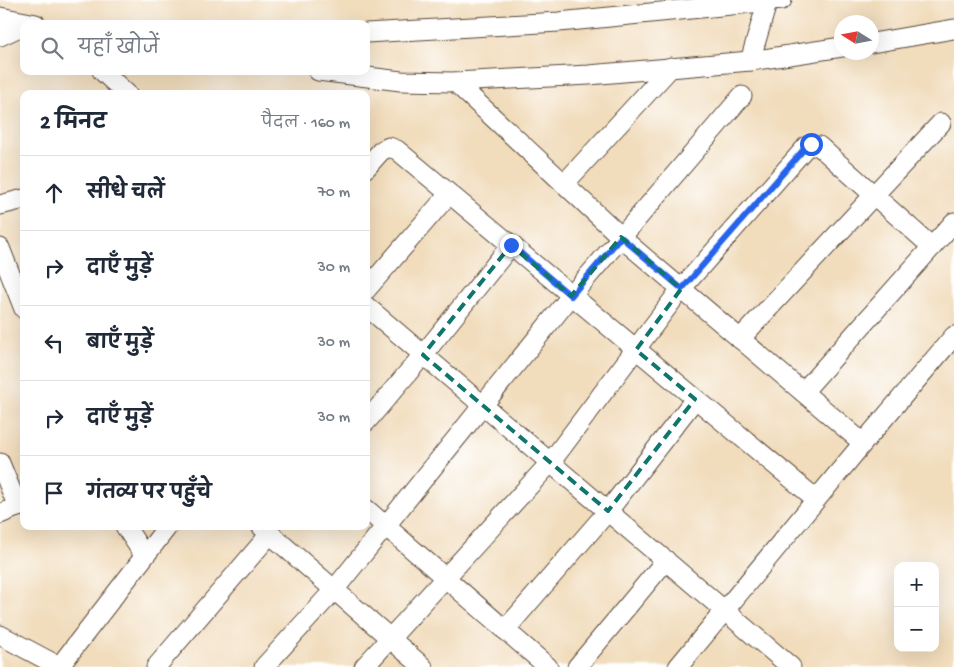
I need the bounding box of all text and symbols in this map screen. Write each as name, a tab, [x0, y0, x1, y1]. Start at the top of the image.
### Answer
north arrow	[834, 15, 879, 60]
search box	[20, 20, 370, 75]
icon: search	[38, 34, 66, 62]
text: यहाँ खोजें	[78, 38, 159, 61]
text: 2 मिनट	[40, 112, 106, 137]
text: पैदल · 160 m	[262, 115, 350, 134]
route start	[800, 133, 823, 156]
icon: ahead	[40, 179, 68, 207]
text: सीधे चलें	[87, 183, 164, 206]
text: 70 m	[317, 184, 350, 203]
route end	[500, 234, 523, 257]
icon: right	[40, 254, 68, 282]
text: दाएँ मुड़ें	[87, 258, 153, 281]
text: 30 m	[317, 259, 350, 278]
icon: left	[40, 329, 68, 357]
text: बाएँ मुड़ें	[87, 333, 153, 356]
text: 30 m	[317, 334, 350, 353]
icon: right	[40, 404, 68, 432]
text: दाएँ मुड़ें	[87, 408, 153, 431]
text: 30 m	[317, 409, 350, 428]
icon: arrive	[40, 479, 68, 507]
text: गंतव्य पर पहुँचे	[87, 483, 211, 506]
map controls	[894, 562, 939, 652]
button: +	[894, 562, 939, 607]
button: −	[894, 607, 939, 652]

